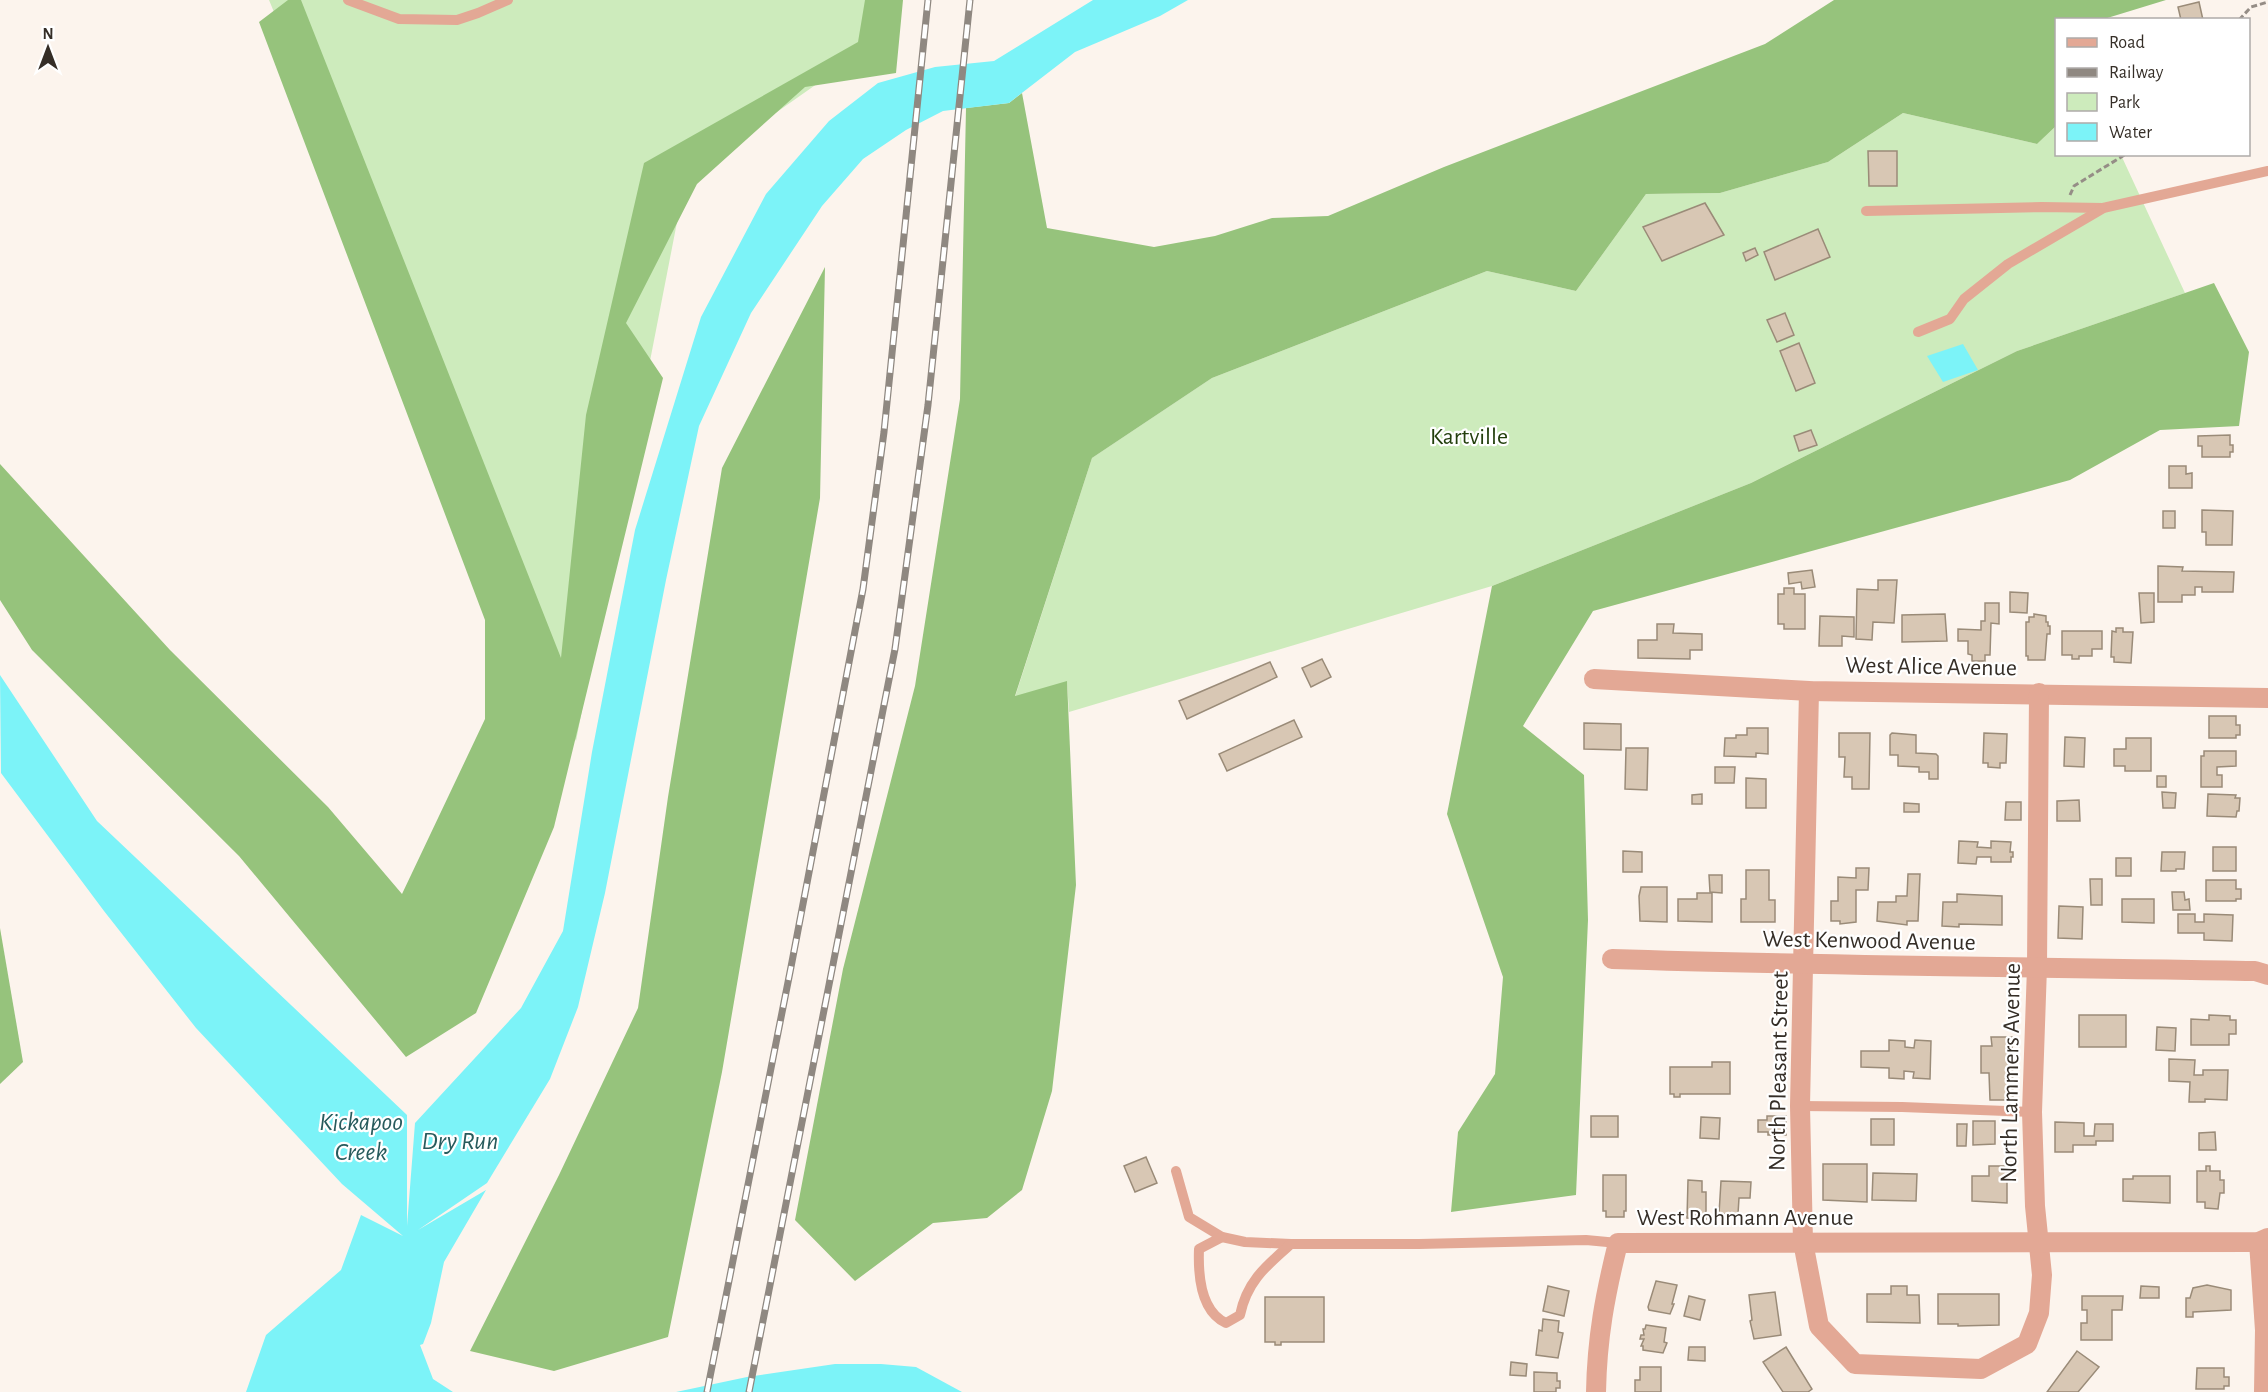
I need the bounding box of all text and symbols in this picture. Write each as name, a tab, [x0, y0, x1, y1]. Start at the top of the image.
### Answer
north arrow	[18, 18, 78, 78]
legend	[2055, 18, 2250, 156]
text: N	[42, 26, 54, 42]
text: Road	[2109, 34, 2145, 52]
text: Railway	[2109, 64, 2164, 82]
text: Park	[2109, 94, 2141, 112]
text: Water	[2109, 124, 2152, 142]
park label: Kartville	[1430, 425, 1508, 449]
street label: West Alice Avenue	[1845, 654, 2017, 680]
street label: West Kenwood Avenue	[1762, 927, 1976, 955]
street label: North Lammers Avenue	[1997, 963, 2025, 1183]
street label: North Pleasant Street	[1765, 970, 1793, 1171]
water label: Kickapoo Creek	[319, 1109, 403, 1165]
water label: Dry Run	[421, 1128, 499, 1154]
street label: West Rohmann Avenue	[1637, 1206, 1853, 1230]

